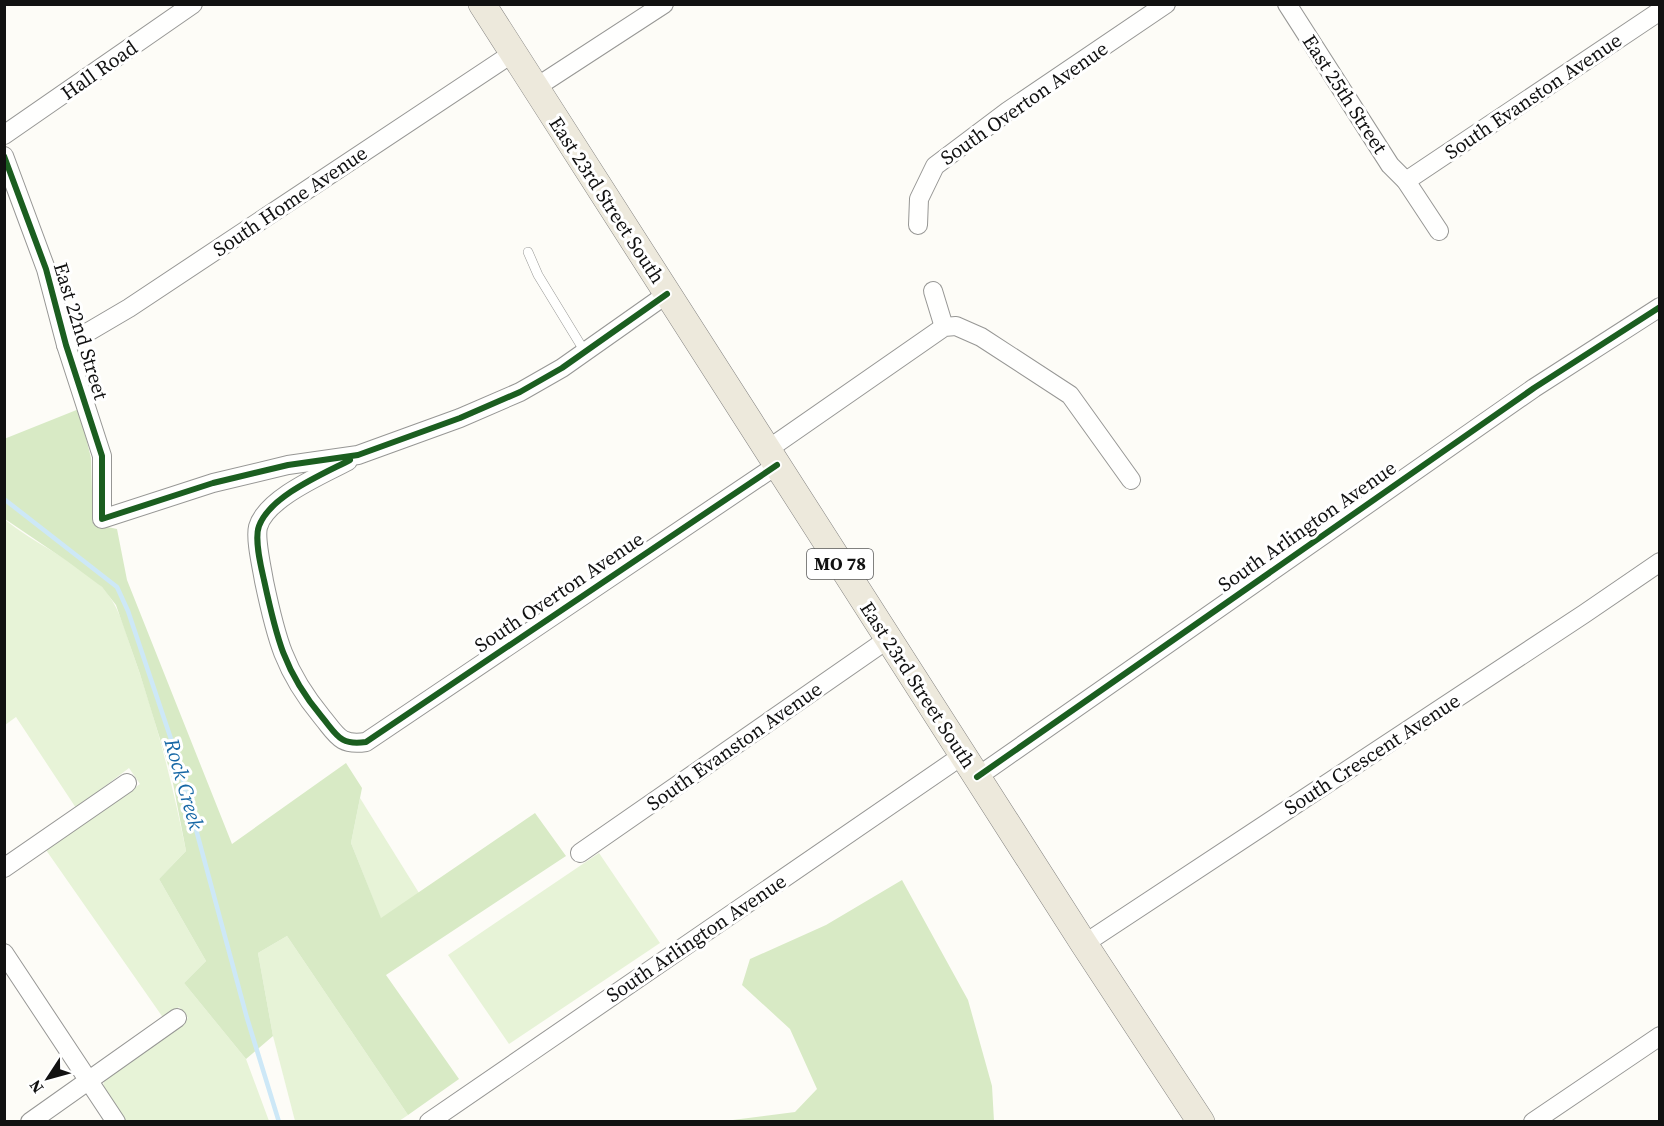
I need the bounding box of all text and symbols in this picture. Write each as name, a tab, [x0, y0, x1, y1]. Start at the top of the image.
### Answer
street label: South Evanston Avenue	[1439, 26, 1627, 166]
street label: East 25th Street	[1296, 29, 1394, 159]
street label: Hall Road	[55, 33, 143, 107]
street label: South Overton Avenue	[935, 35, 1113, 171]
street label: East 23rd Street South	[542, 111, 672, 289]
street label: South Home Avenue	[207, 139, 373, 263]
street label: East 22nd Street	[47, 259, 115, 403]
street label: South Arlington Avenue	[1212, 454, 1402, 598]
street label: South Overton Avenue	[469, 525, 649, 659]
road number: MO 78	[807, 549, 873, 579]
street label: East 23rd Street South	[853, 596, 983, 774]
street label: South Evanston Avenue	[641, 675, 827, 817]
street label: South Crescent Avenue	[1279, 687, 1465, 821]
water label: Rock Creek	[157, 734, 211, 833]
street label: South Arlington Avenue	[600, 867, 792, 1009]
north arrow	[18, 1048, 78, 1108]
text: N	[23, 1075, 48, 1098]

